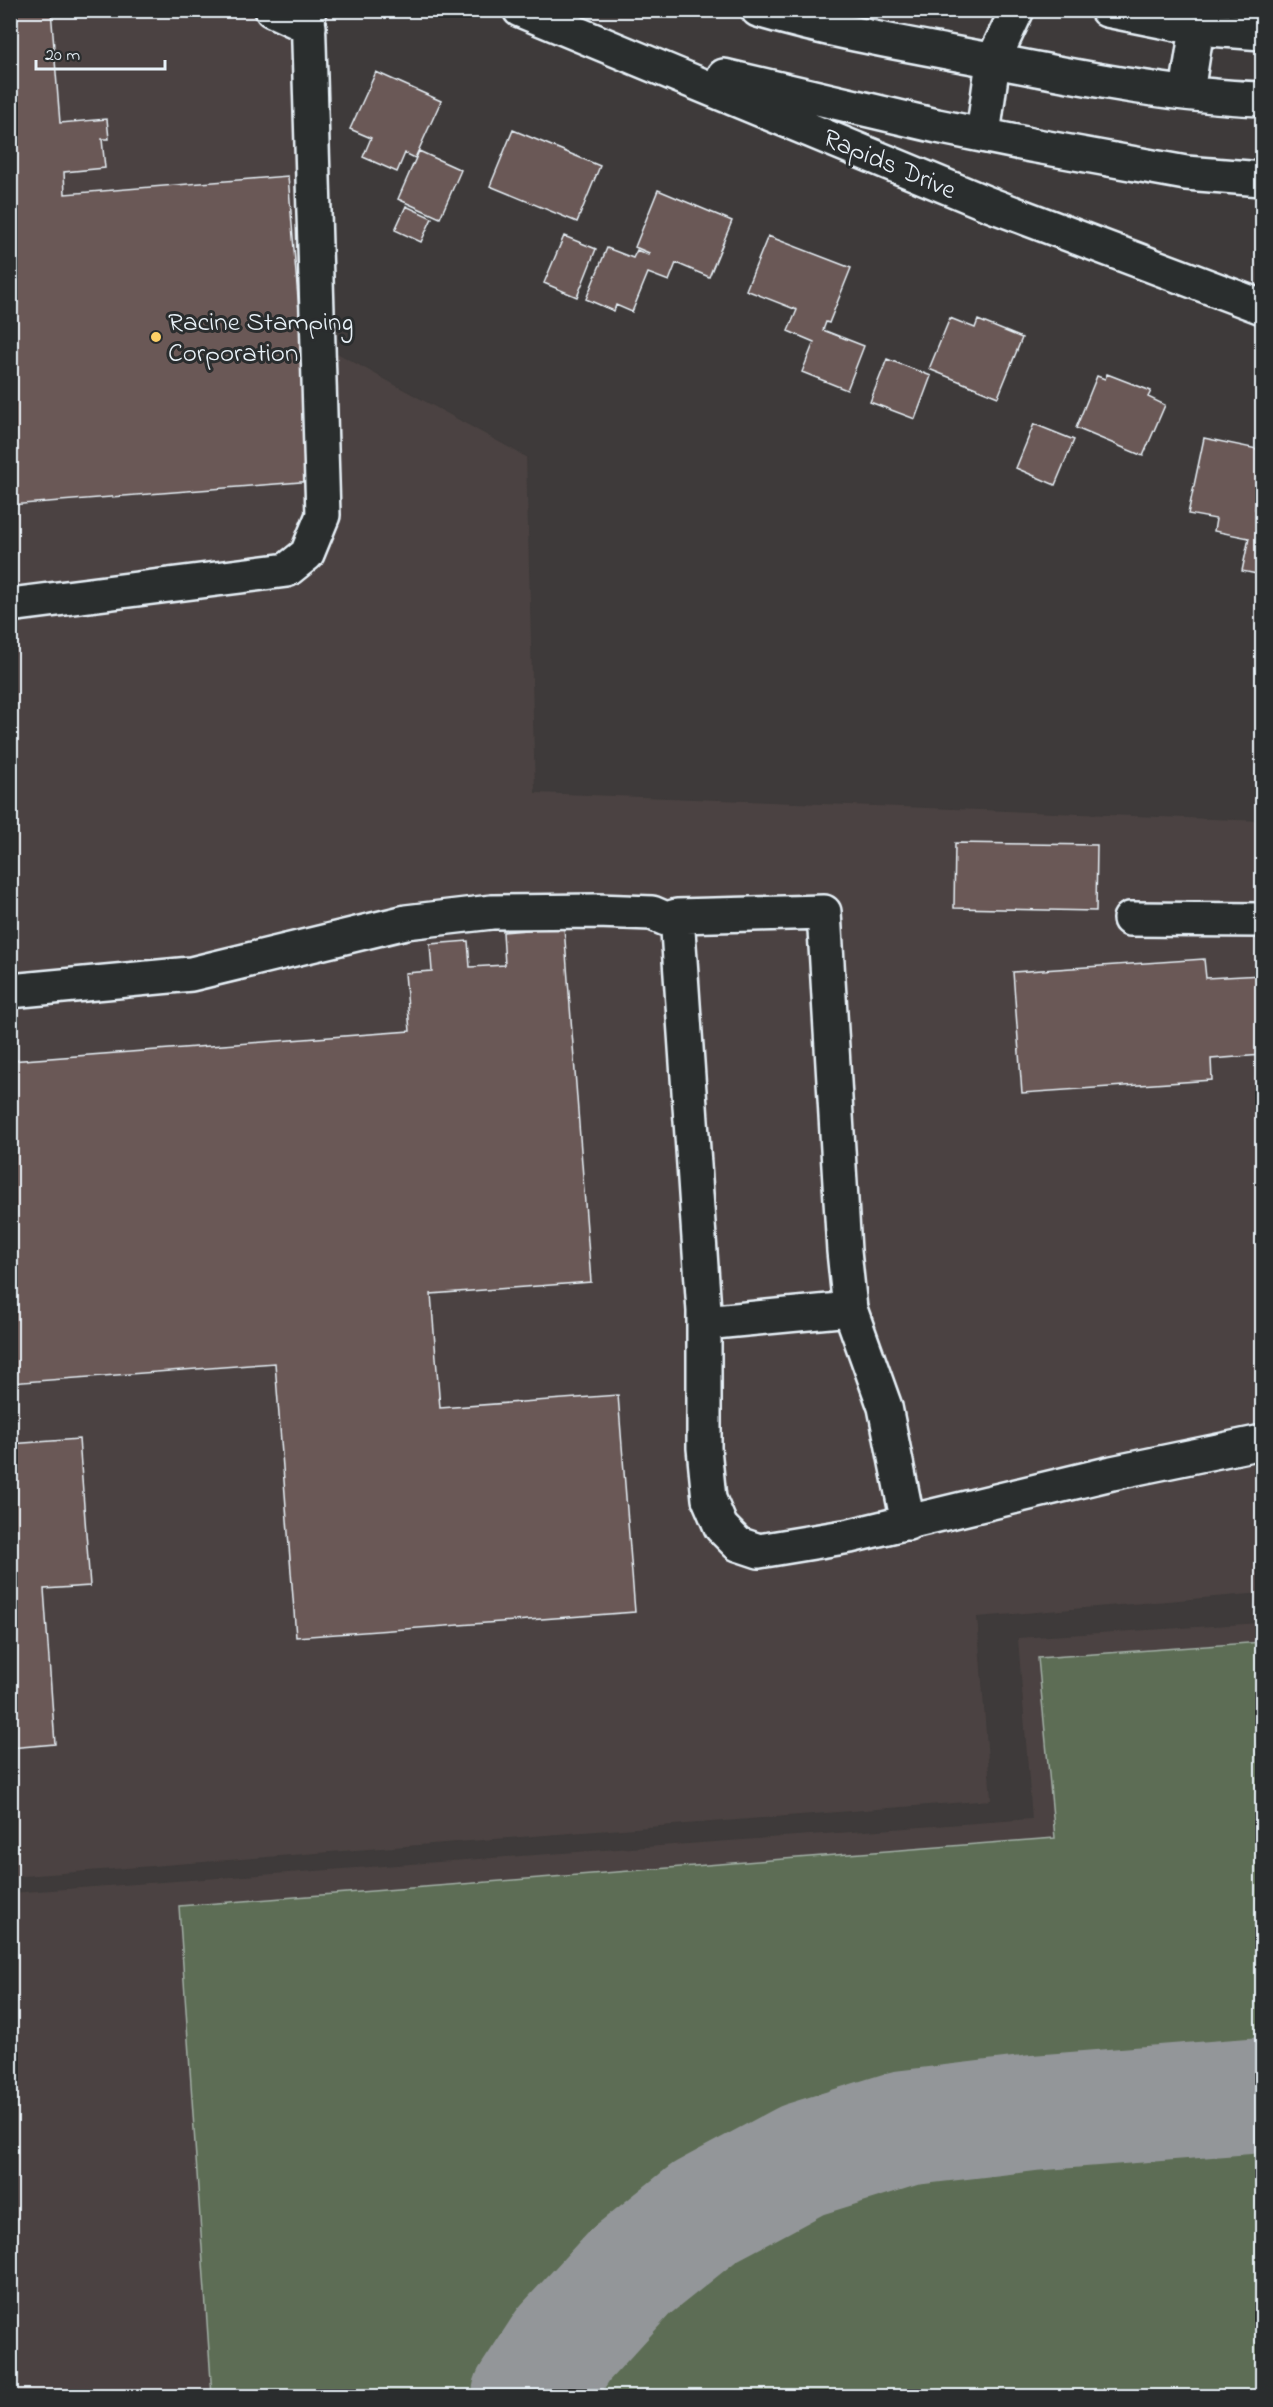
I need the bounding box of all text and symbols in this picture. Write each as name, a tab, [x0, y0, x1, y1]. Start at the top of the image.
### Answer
scale bar	[36, 33, 165, 71]
text: 20 m	[45, 43, 80, 69]
street label: Rapids Drive	[816, 120, 962, 211]
place label: Racine Stamping Corporation	[168, 304, 353, 374]
marker: Racine Stamping Corporation	[149, 330, 163, 344]

